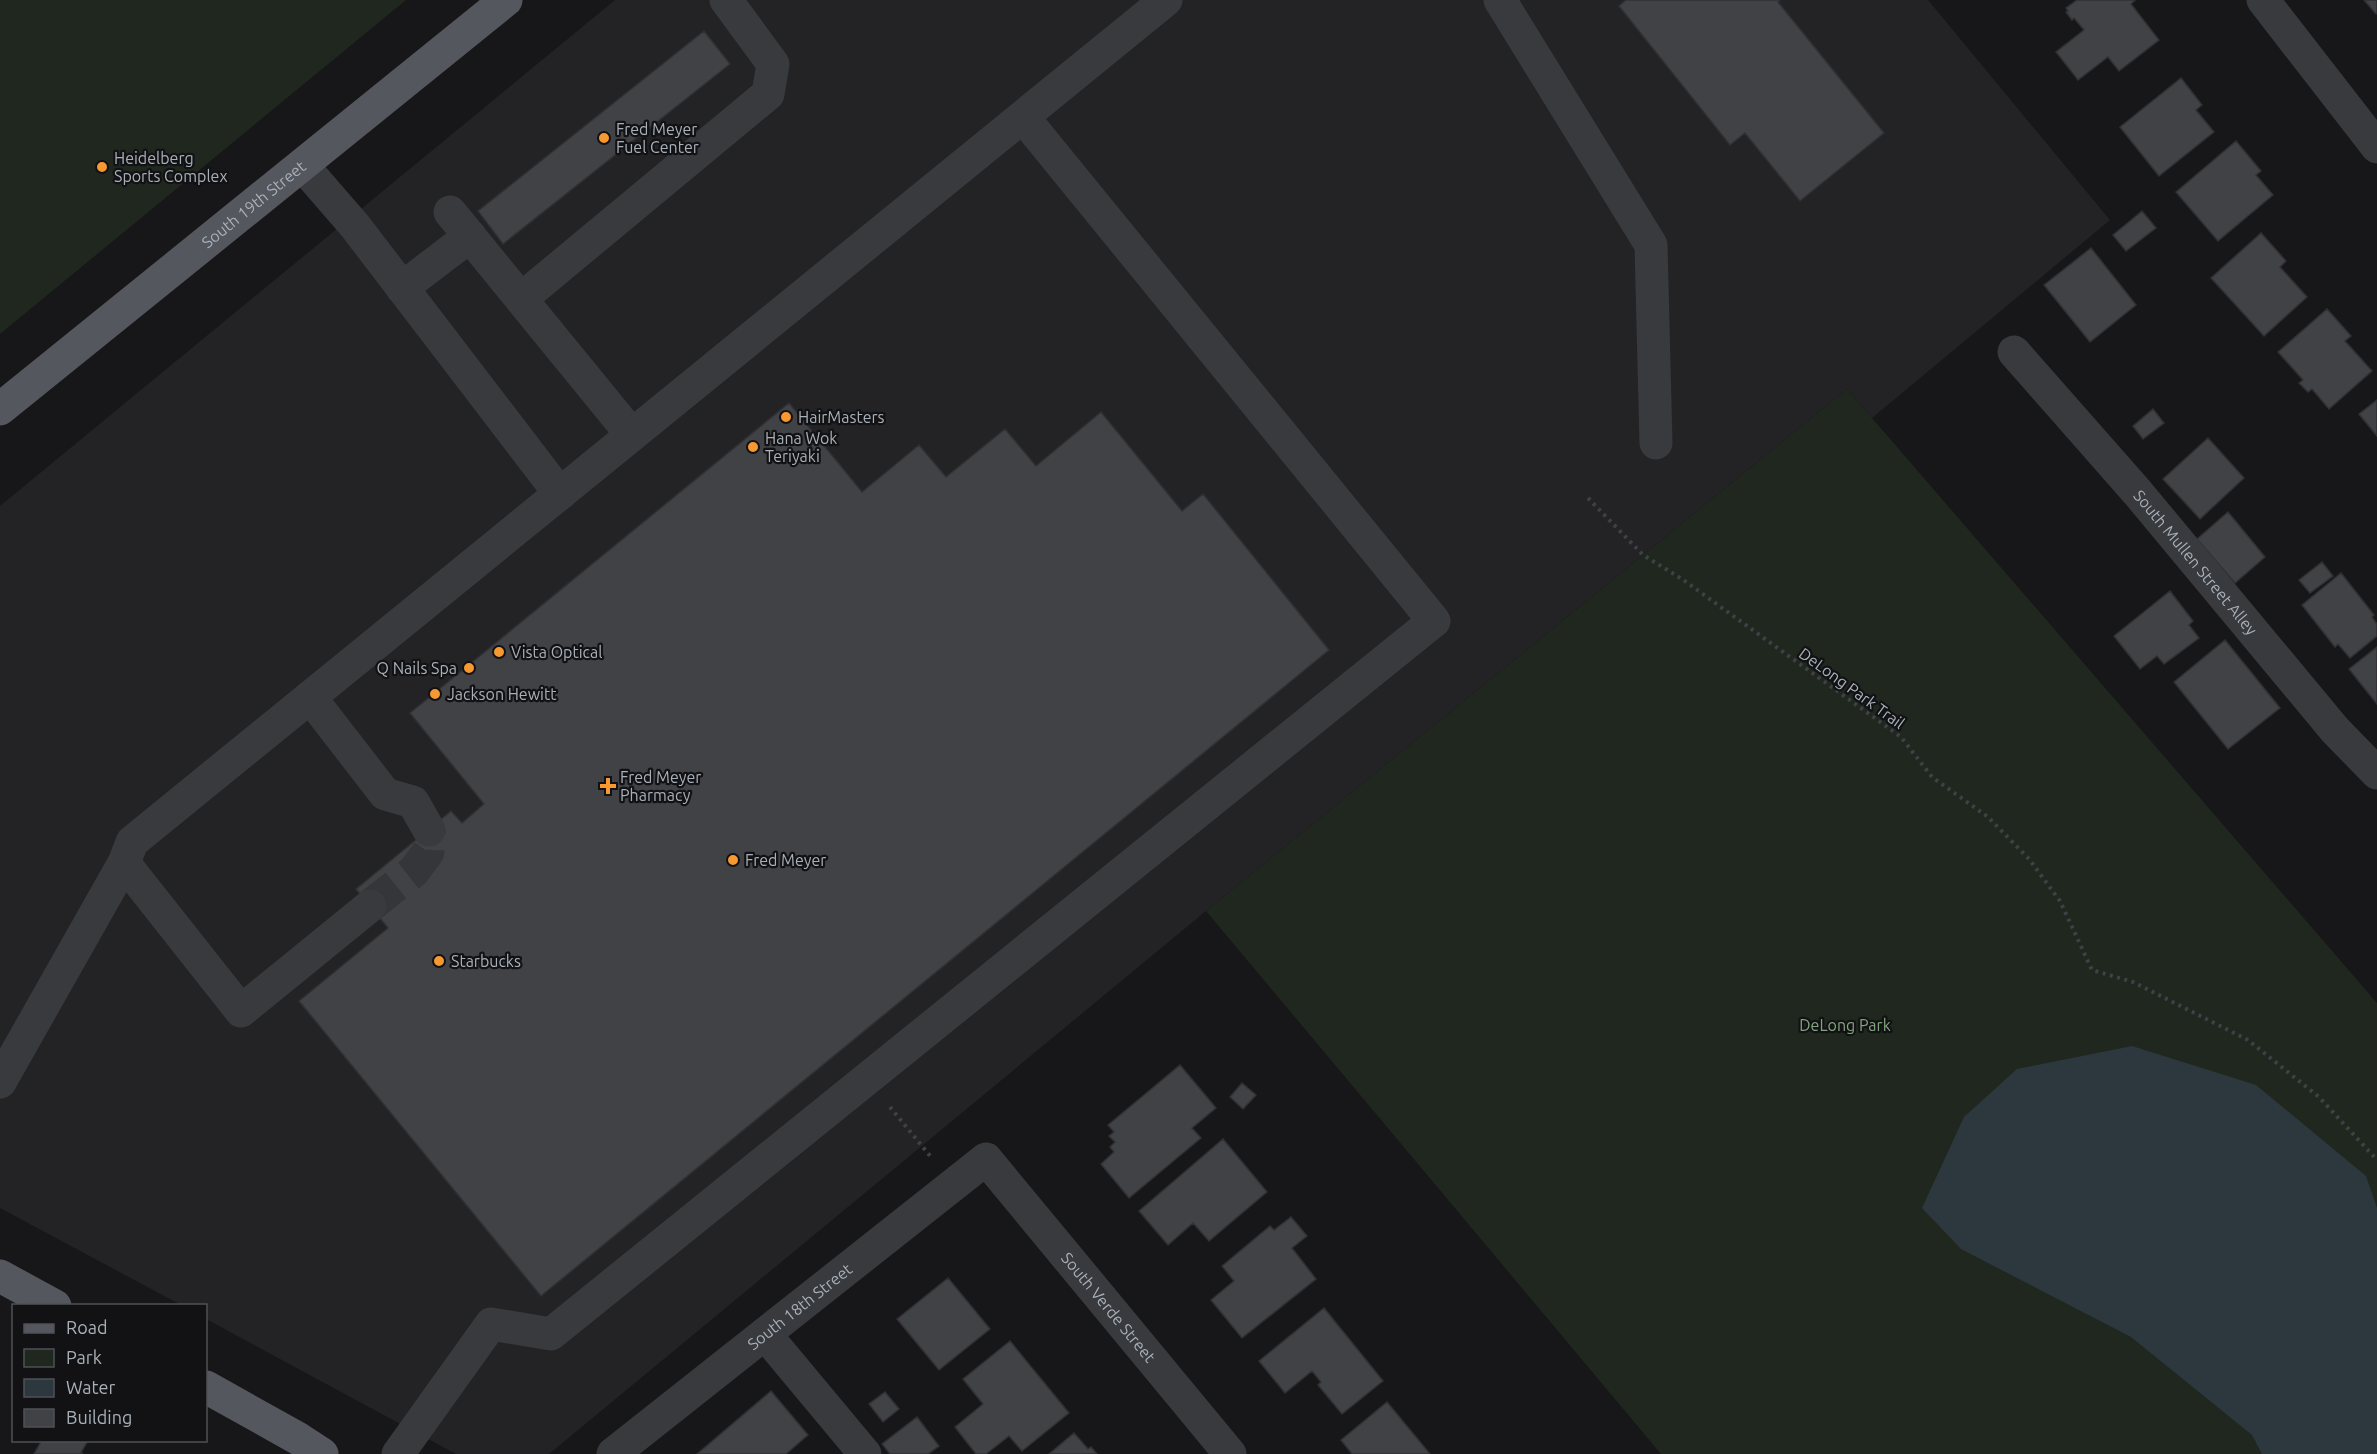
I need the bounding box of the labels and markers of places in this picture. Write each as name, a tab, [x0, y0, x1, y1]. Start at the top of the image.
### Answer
place label: Fred Meyer Fuel Center	[616, 120, 699, 156]
marker: Fred Meyer Fuel Center	[597, 131, 611, 145]
place label: Heidelberg Sports Complex	[114, 149, 228, 185]
marker: Heidelberg Sports Complex	[95, 160, 109, 174]
place label: HairMasters	[798, 408, 885, 426]
marker: HairMasters	[779, 410, 793, 424]
place label: Hana Wok Teriyaki	[765, 429, 837, 465]
marker: Hana Wok Teriyaki	[746, 440, 760, 454]
place label: Vista Optical	[511, 643, 602, 661]
marker: Vista Optical	[492, 645, 506, 659]
place label: Q Nails Spa	[377, 659, 457, 677]
marker: Q Nails Spa	[462, 661, 476, 675]
place label: Jackson Hewitt	[447, 685, 557, 703]
marker: Jackson Hewitt	[428, 687, 442, 701]
place label: Fred Meyer Pharmacy	[620, 768, 701, 804]
marker: Fred Meyer Pharmacy	[601, 779, 615, 793]
place label: Fred Meyer	[745, 851, 826, 869]
marker: Fred Meyer	[726, 853, 740, 867]
place label: Starbucks	[451, 952, 521, 970]
marker: Starbucks	[432, 954, 446, 968]

